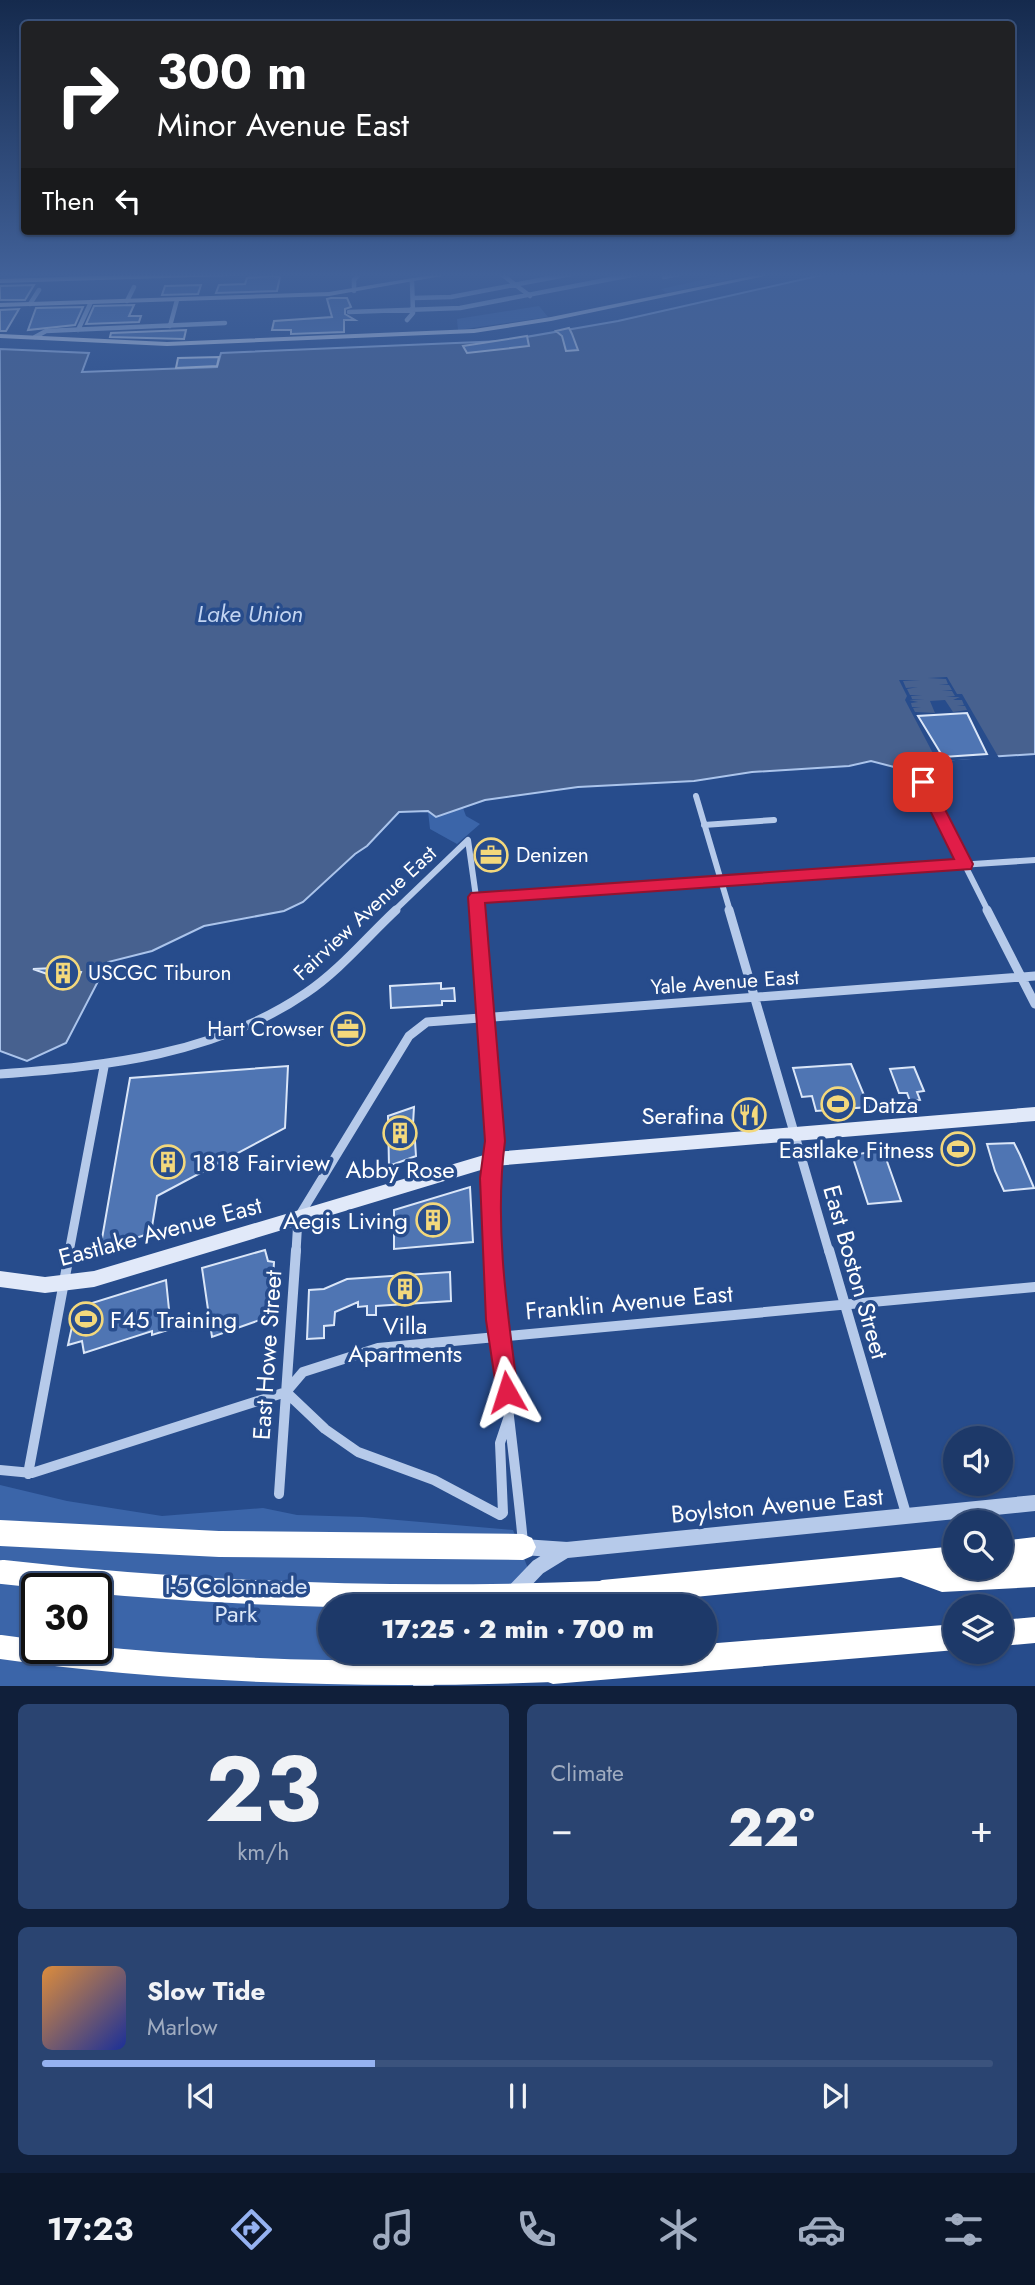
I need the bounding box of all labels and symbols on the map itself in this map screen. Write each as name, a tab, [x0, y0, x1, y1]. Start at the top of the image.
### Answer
water label: Lake Union	[197, 597, 303, 631]
pin	[893, 752, 953, 812]
office icon: Denizen	[472, 836, 510, 874]
street label: Fairview Avenue East	[287, 839, 443, 987]
place label: Denizen	[516, 840, 589, 870]
building icon: USCGC Tiburon	[44, 954, 82, 992]
place label: USCGC Tiburon	[88, 958, 232, 988]
street label: Yale Avenue East	[650, 962, 800, 1002]
office icon: Hart Crowser	[329, 1010, 367, 1048]
place label: Hart Crowser	[207, 1014, 325, 1044]
sports icon: Datza	[819, 1085, 857, 1123]
place label: Datza	[862, 1087, 918, 1122]
restaurant icon: Serafina	[730, 1096, 768, 1134]
place label: Serafina	[641, 1098, 724, 1133]
building icon: Abby Rose	[381, 1114, 419, 1152]
sports icon: Eastlake Fitness	[939, 1130, 977, 1168]
place label: Eastlake Fitness	[779, 1132, 934, 1167]
building icon: 1818 Fairview	[149, 1143, 187, 1181]
place label: 1818 Fairview	[192, 1145, 331, 1180]
place label: Abby Rose	[345, 1152, 455, 1187]
street label: East Boston Street	[814, 1181, 898, 1363]
street label: Eastlake Avenue East	[54, 1187, 266, 1275]
building icon: Aegis Living	[414, 1201, 452, 1239]
place label: Aegis Living	[283, 1203, 408, 1238]
street label: East Howe Street	[244, 1269, 290, 1441]
building icon: Villa Apartments	[386, 1270, 424, 1308]
street label: Franklin Avenue East	[524, 1275, 734, 1329]
sports icon: F45 Training	[67, 1300, 105, 1338]
place label: F45 Training	[110, 1302, 237, 1337]
place label: Villa Apartments	[348, 1308, 462, 1371]
position arrow	[470, 1355, 544, 1429]
street label: Boylston Avenue East	[670, 1478, 885, 1532]
park label: I-5 Colonnade Park	[165, 1568, 307, 1631]
speed limit sign: 30	[21, 1573, 112, 1664]

